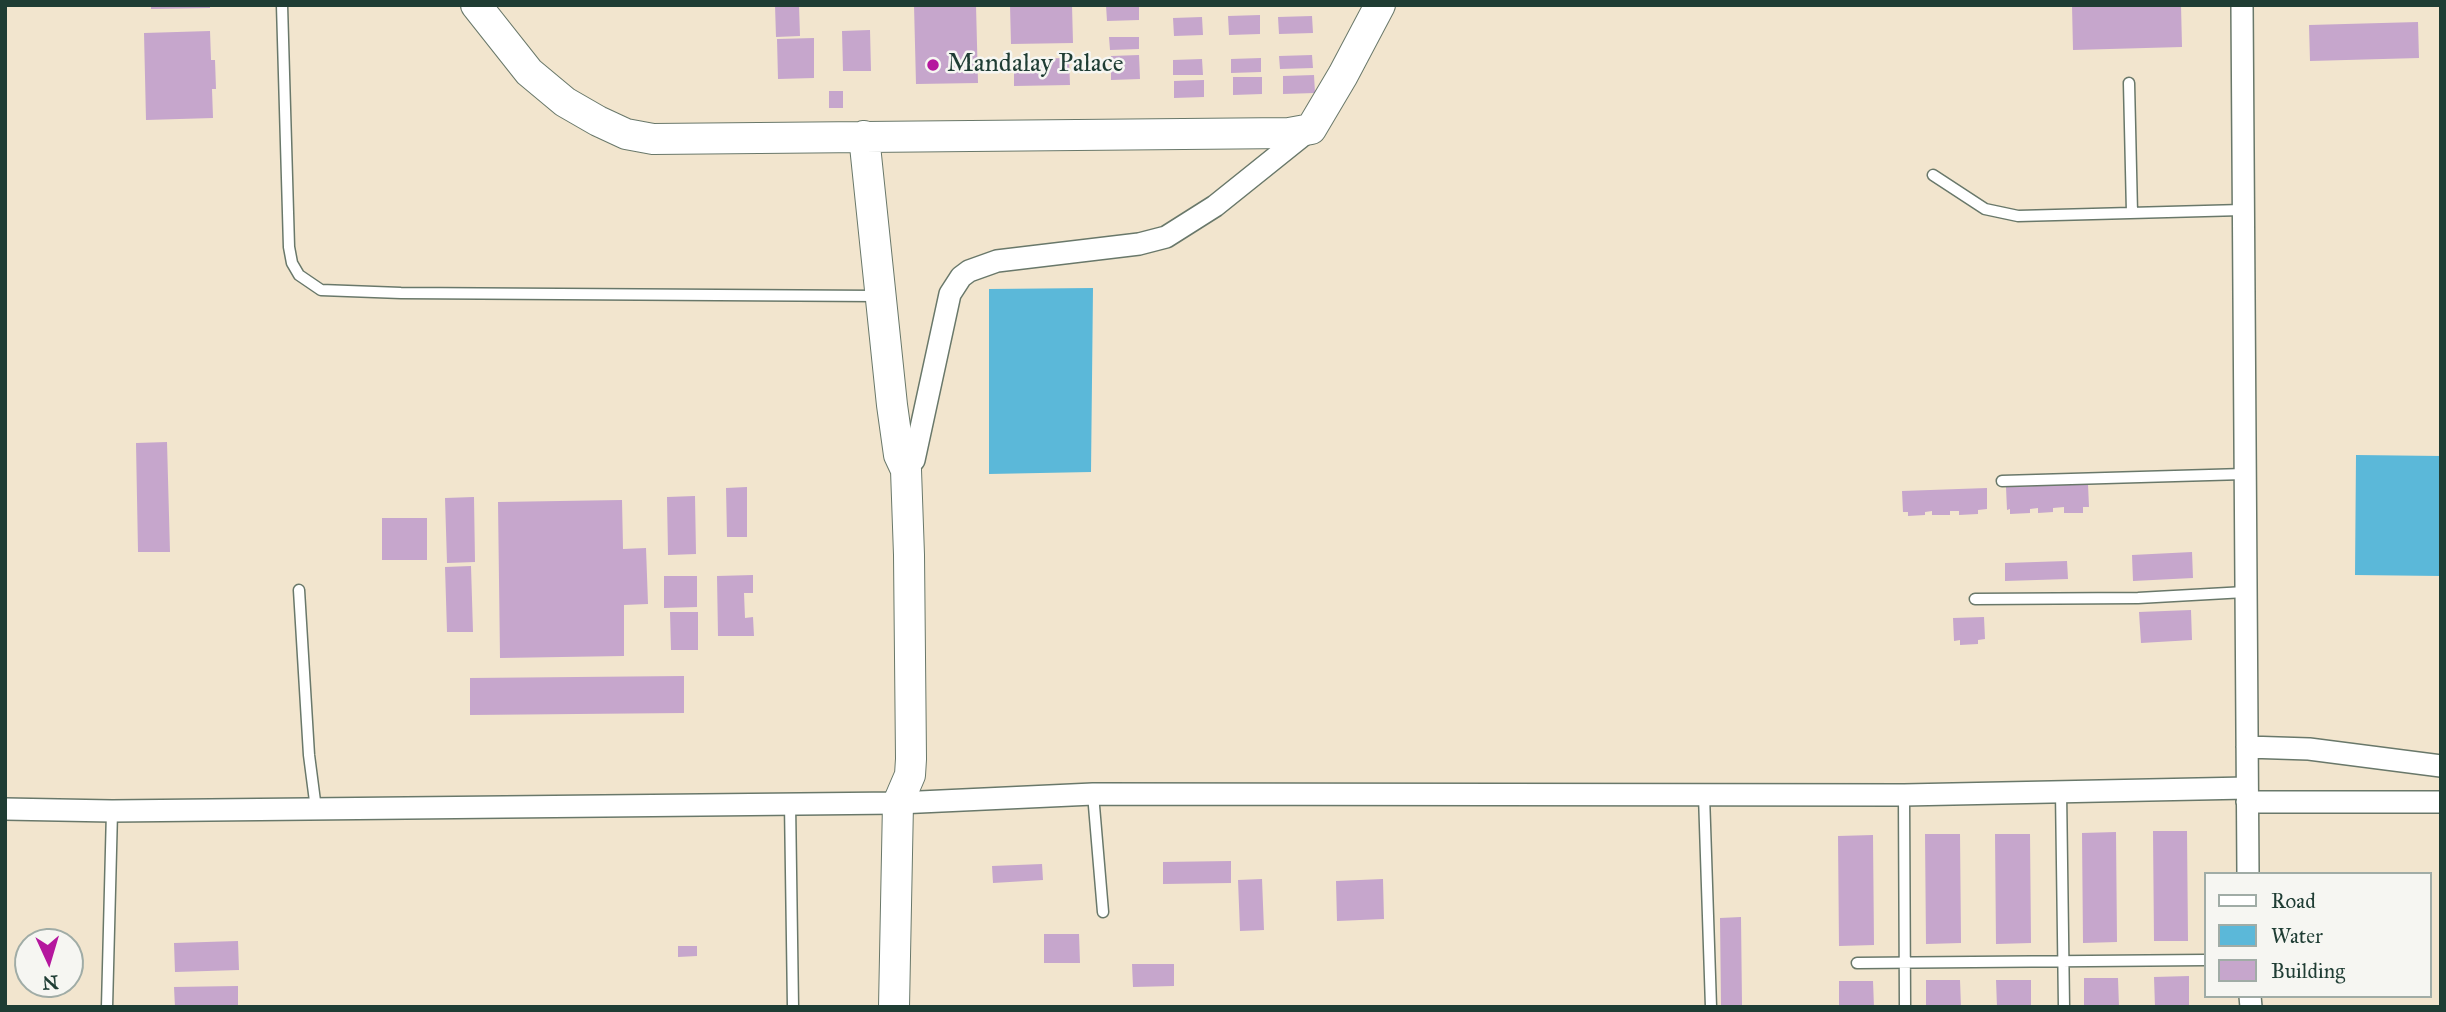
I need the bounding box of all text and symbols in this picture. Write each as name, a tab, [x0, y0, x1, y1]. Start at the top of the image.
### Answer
place label: Mandalay Palace	[947, 49, 1124, 81]
marker: Mandalay Palace	[925, 57, 941, 73]
legend	[2204, 872, 2432, 998]
text: Road	[2271, 888, 2316, 914]
text: Water	[2271, 923, 2323, 949]
north arrow	[14, 928, 84, 998]
text: Building	[2271, 958, 2345, 984]
text: N	[42, 970, 59, 994]

